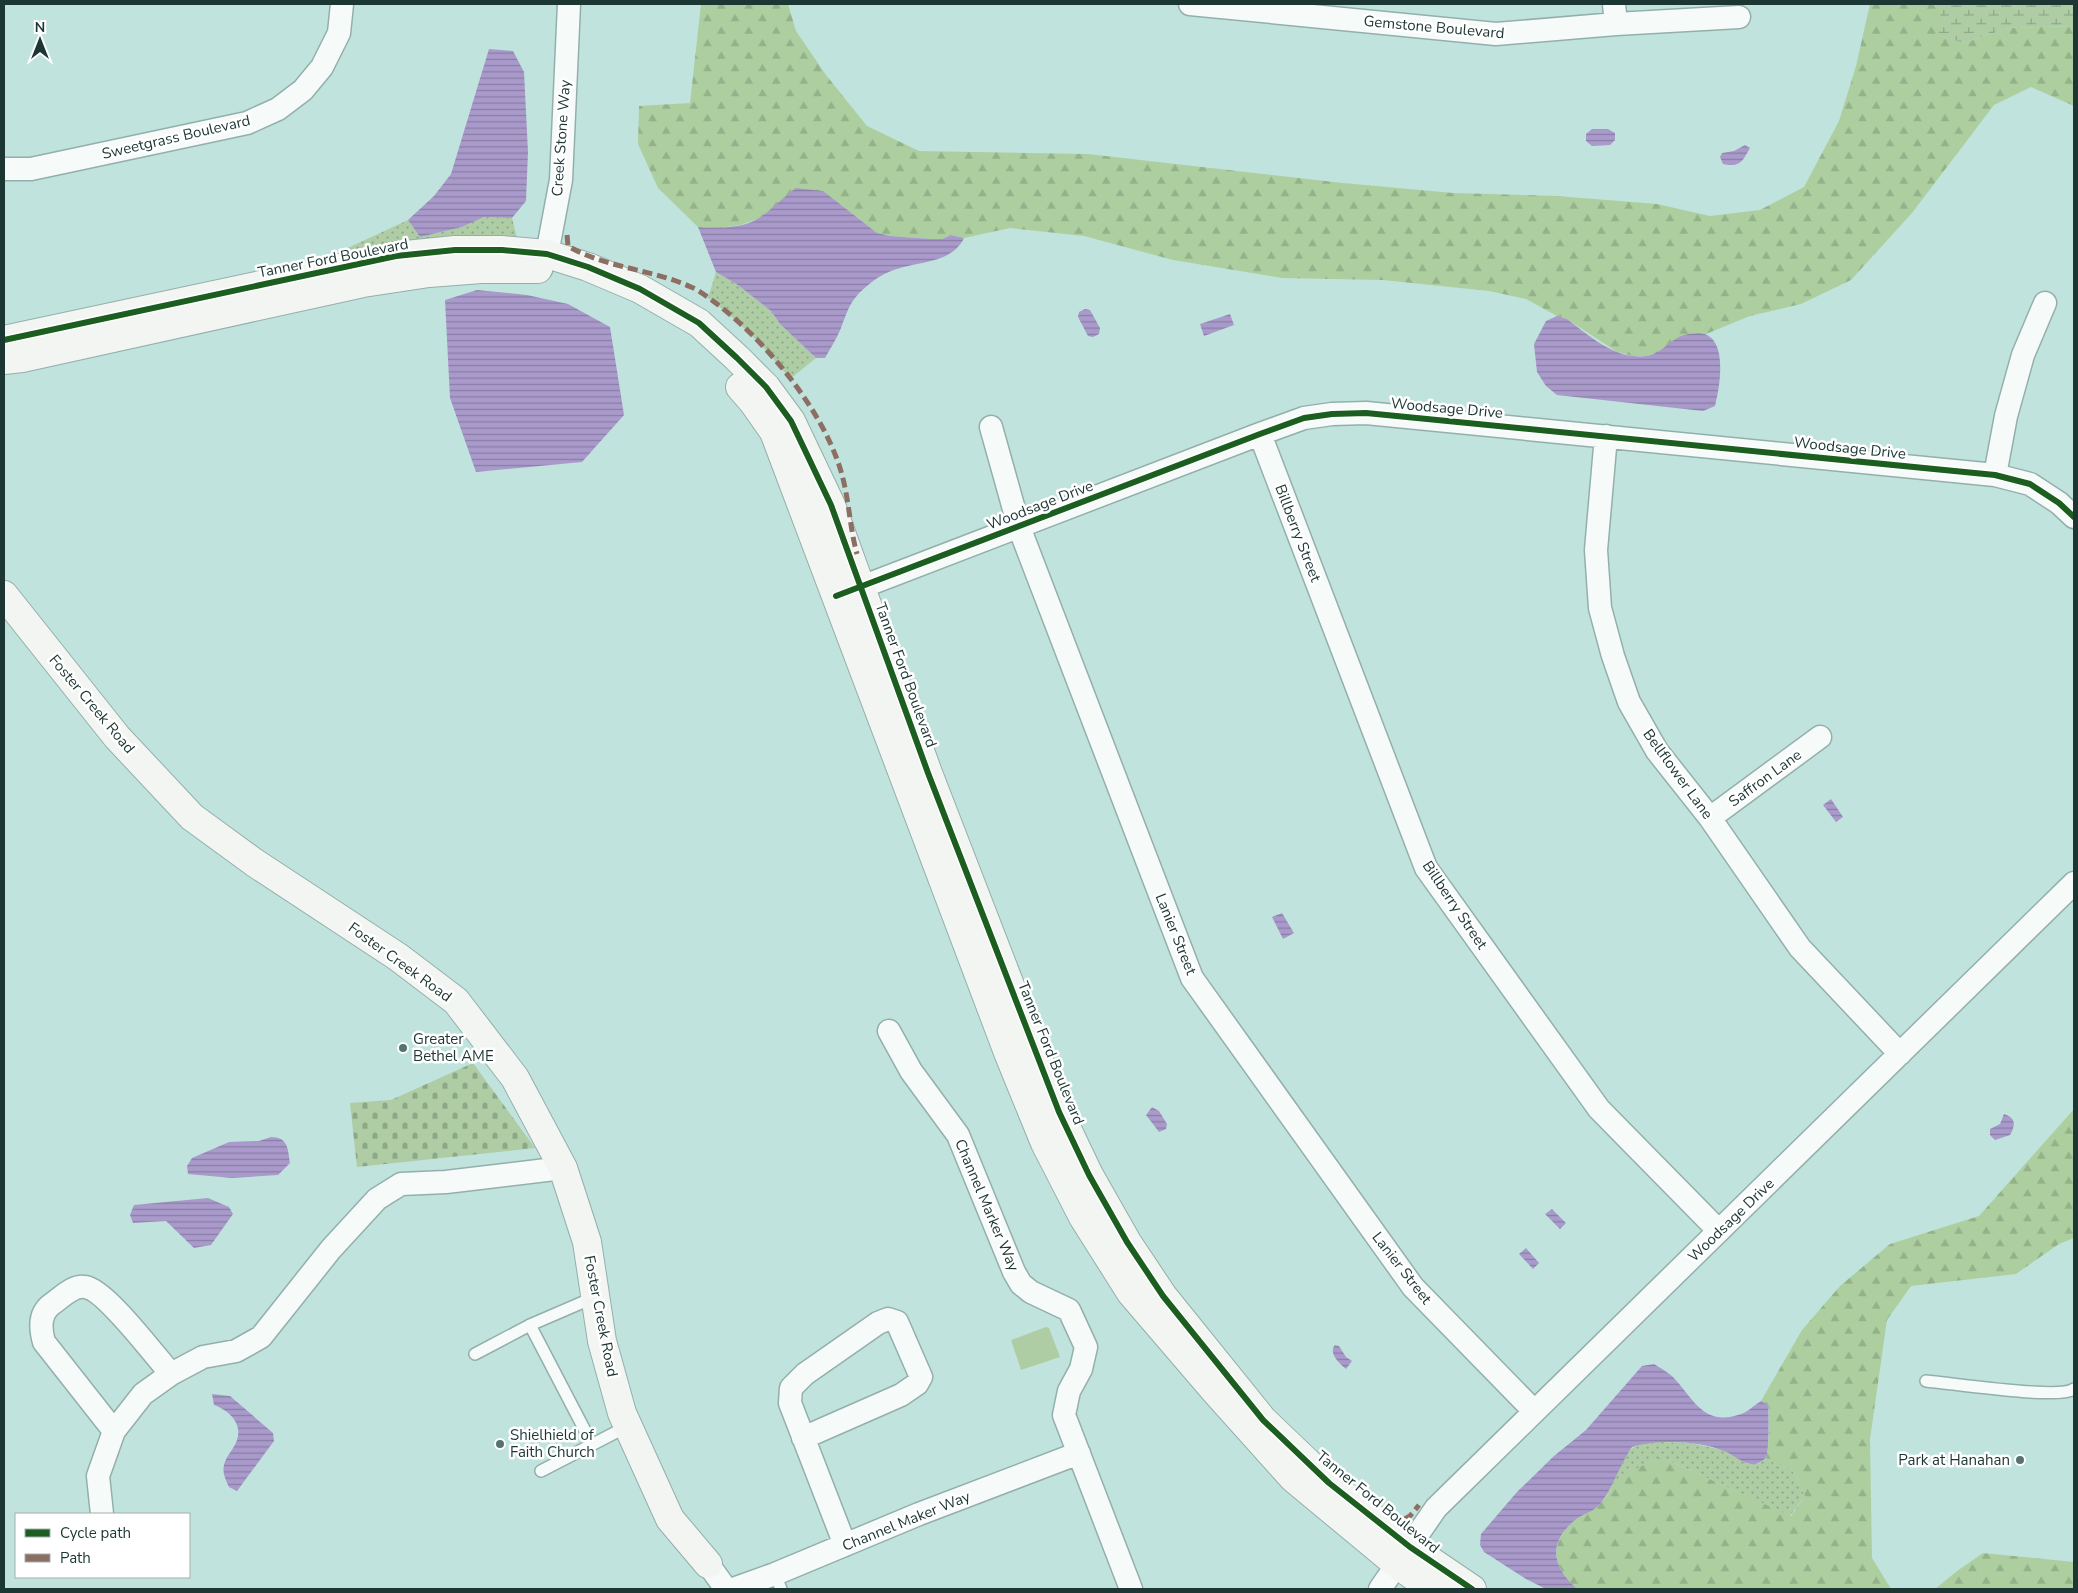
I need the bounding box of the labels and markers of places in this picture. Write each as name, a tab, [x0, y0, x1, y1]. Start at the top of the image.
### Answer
place label: Greater Bethel AME	[413, 1029, 494, 1066]
marker: Greater Bethel AME	[397, 1042, 409, 1054]
place label: Shielhield of Faith Church	[510, 1425, 595, 1462]
marker: Shielhield of Faith Church	[494, 1438, 506, 1450]
place label: Park at Hanahan	[1898, 1450, 2010, 1470]
marker: Park at Hanahan	[2014, 1454, 2026, 1466]

